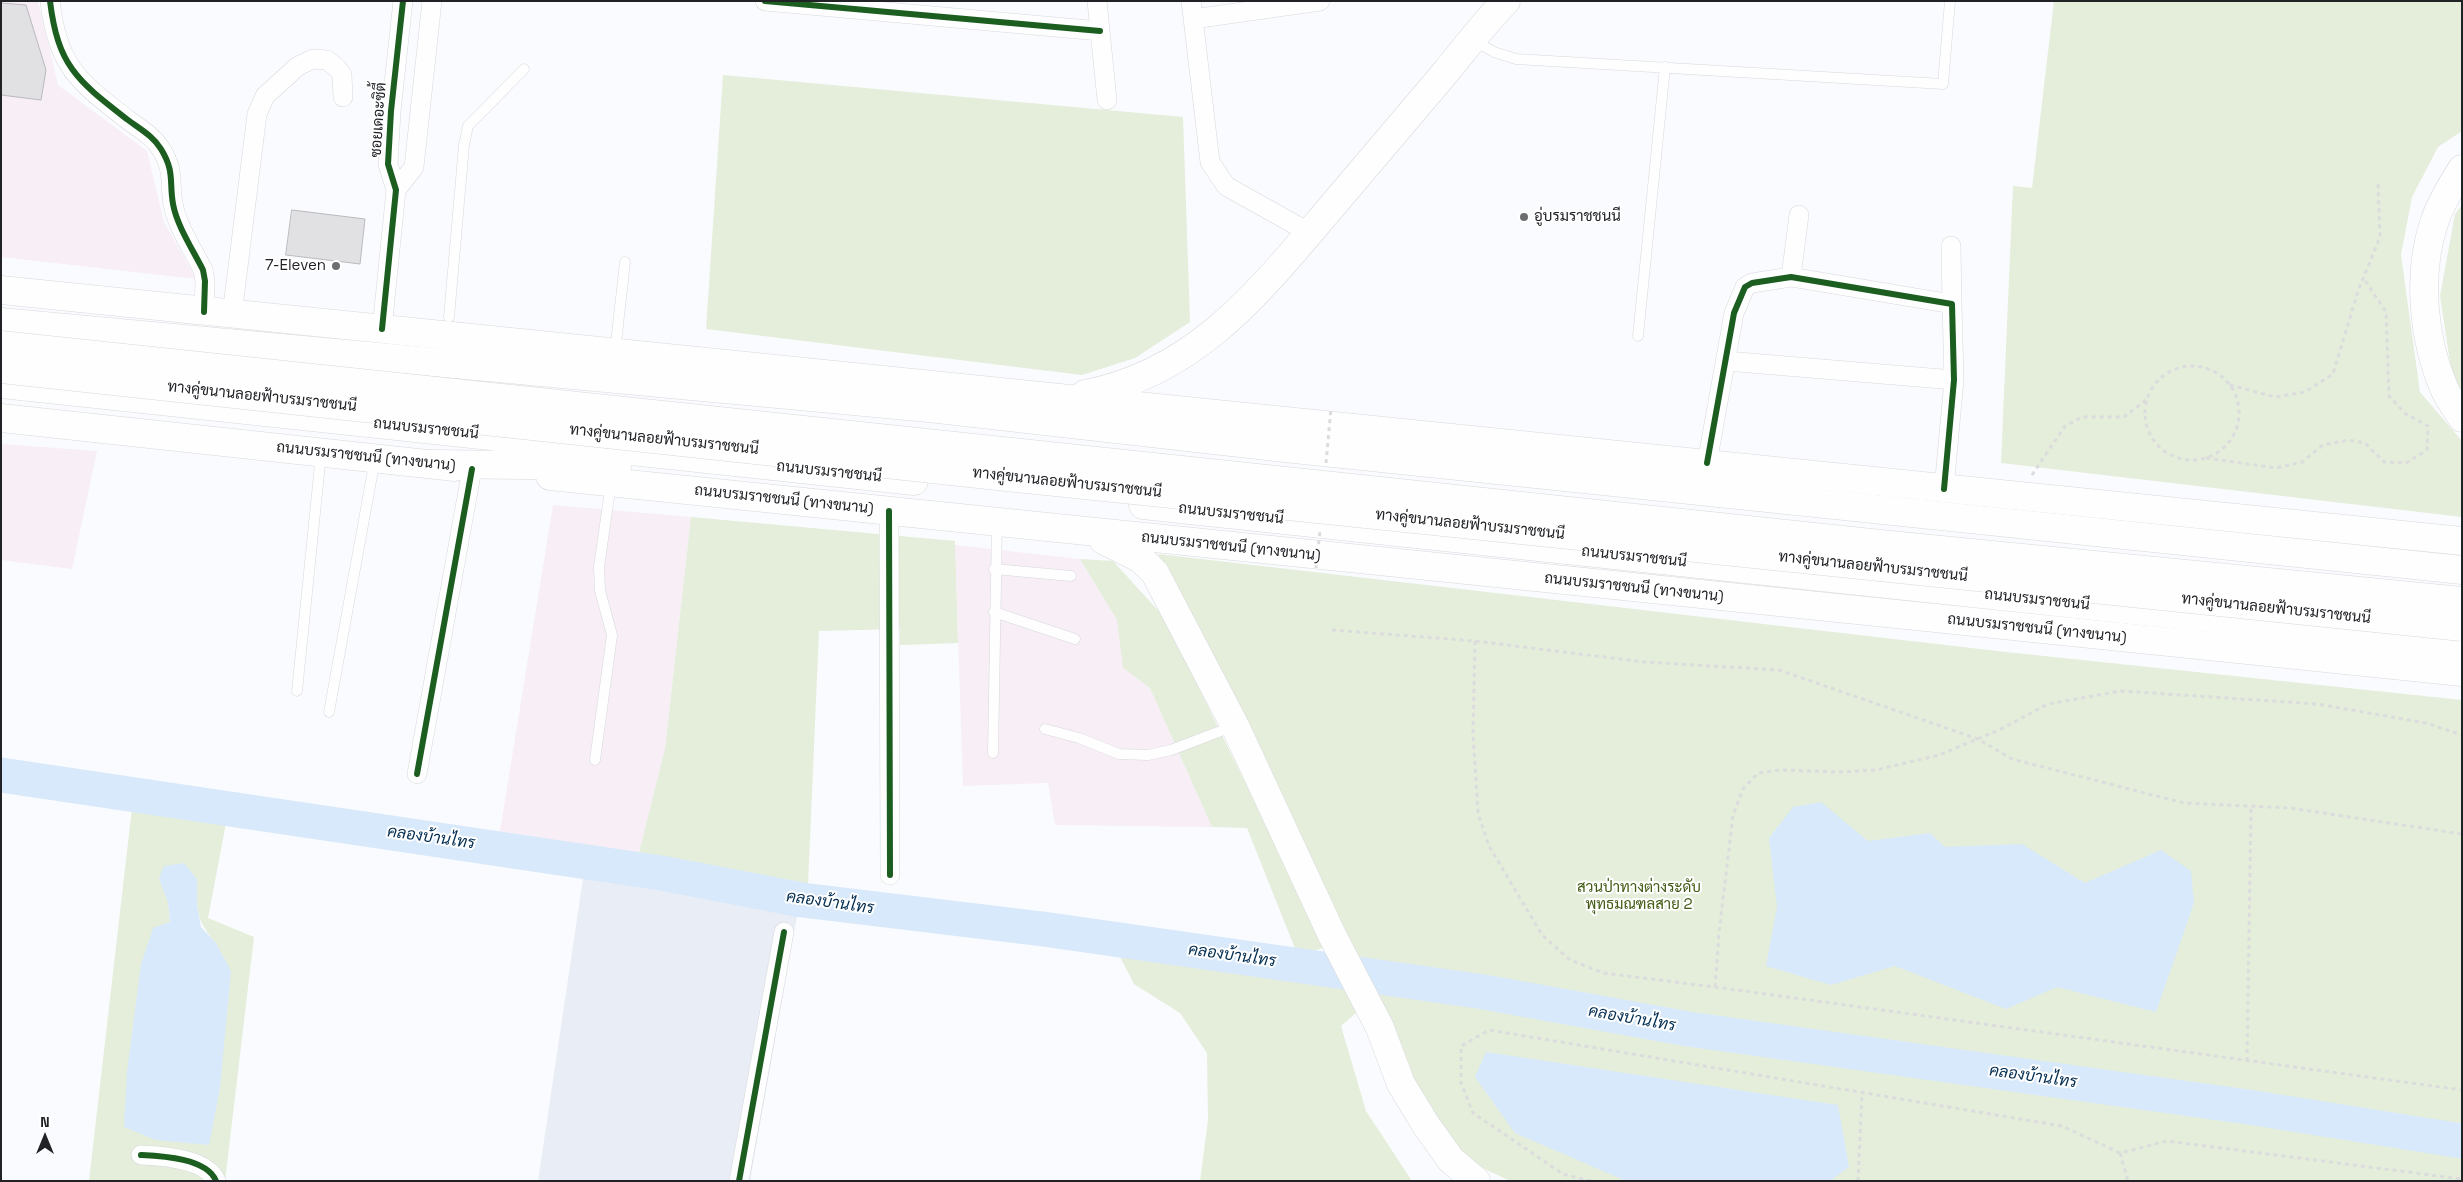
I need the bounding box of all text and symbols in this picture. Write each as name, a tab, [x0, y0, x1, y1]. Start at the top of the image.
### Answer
street label: ซอยเดอะซิตี้	[367, 82, 391, 158]
place label: อู่บรมราชชนนี	[1534, 208, 1621, 226]
marker: อู่บรมราชชนนี	[1518, 211, 1530, 223]
place label: 7-Eleven	[265, 257, 326, 275]
marker: 7-Eleven	[330, 260, 342, 272]
street label: ทางคู่ขนานลอยฟ้าบรมราชชนนี	[166, 378, 358, 416]
street label: ถนนบรมราชชนนี	[372, 415, 480, 443]
street label: ทางคู่ขนานลอยฟ้าบรมราชชนนี	[568, 421, 760, 459]
street label: ถนนบรมราชชนนี (ทางขนาน)	[275, 439, 457, 475]
street label: ถนนบรมราชชนนี	[775, 458, 883, 486]
street label: ทางคู่ขนานลอยฟ้าบรมราชชนนี	[971, 464, 1163, 502]
street label: ถนนบรมราชชนนี (ทางขนาน)	[693, 482, 875, 518]
street label: ถนนบรมราชชนนี	[1177, 500, 1285, 528]
street label: ทางคู่ขนานลอยฟ้าบรมราชชนนี	[1374, 506, 1566, 544]
street label: ถนนบรมราชชนนี (ทางขนาน)	[1140, 529, 1322, 565]
street label: ถนนบรมราชชนนี	[1580, 543, 1688, 571]
street label: ทางคู่ขนานลอยฟ้าบรมราชชนนี	[1777, 548, 1969, 586]
street label: ถนนบรมราชชนนี (ทางขนาน)	[1543, 570, 1725, 606]
street label: ถนนบรมราชชนนี	[1983, 586, 2091, 614]
street label: ทางคู่ขนานลอยฟ้าบรมราชชนนี	[2180, 590, 2372, 628]
street label: ถนนบรมราชชนนี (ทางขนาน)	[1946, 611, 2128, 647]
water label: คลองบ้านไทร	[386, 822, 476, 854]
park label: สวนป่าทางต่างระดับ พุทธมณฑลสาย 2	[1577, 879, 1701, 914]
water label: คลองบ้านไทร	[785, 887, 875, 919]
water label: คลองบ้านไทร	[1187, 940, 1277, 972]
water label: คลองบ้านไทร	[1587, 1002, 1677, 1036]
water label: คลองบ้านไทร	[1988, 1061, 2078, 1093]
north arrow	[20, 1112, 70, 1162]
text: N	[40, 1113, 50, 1131]

